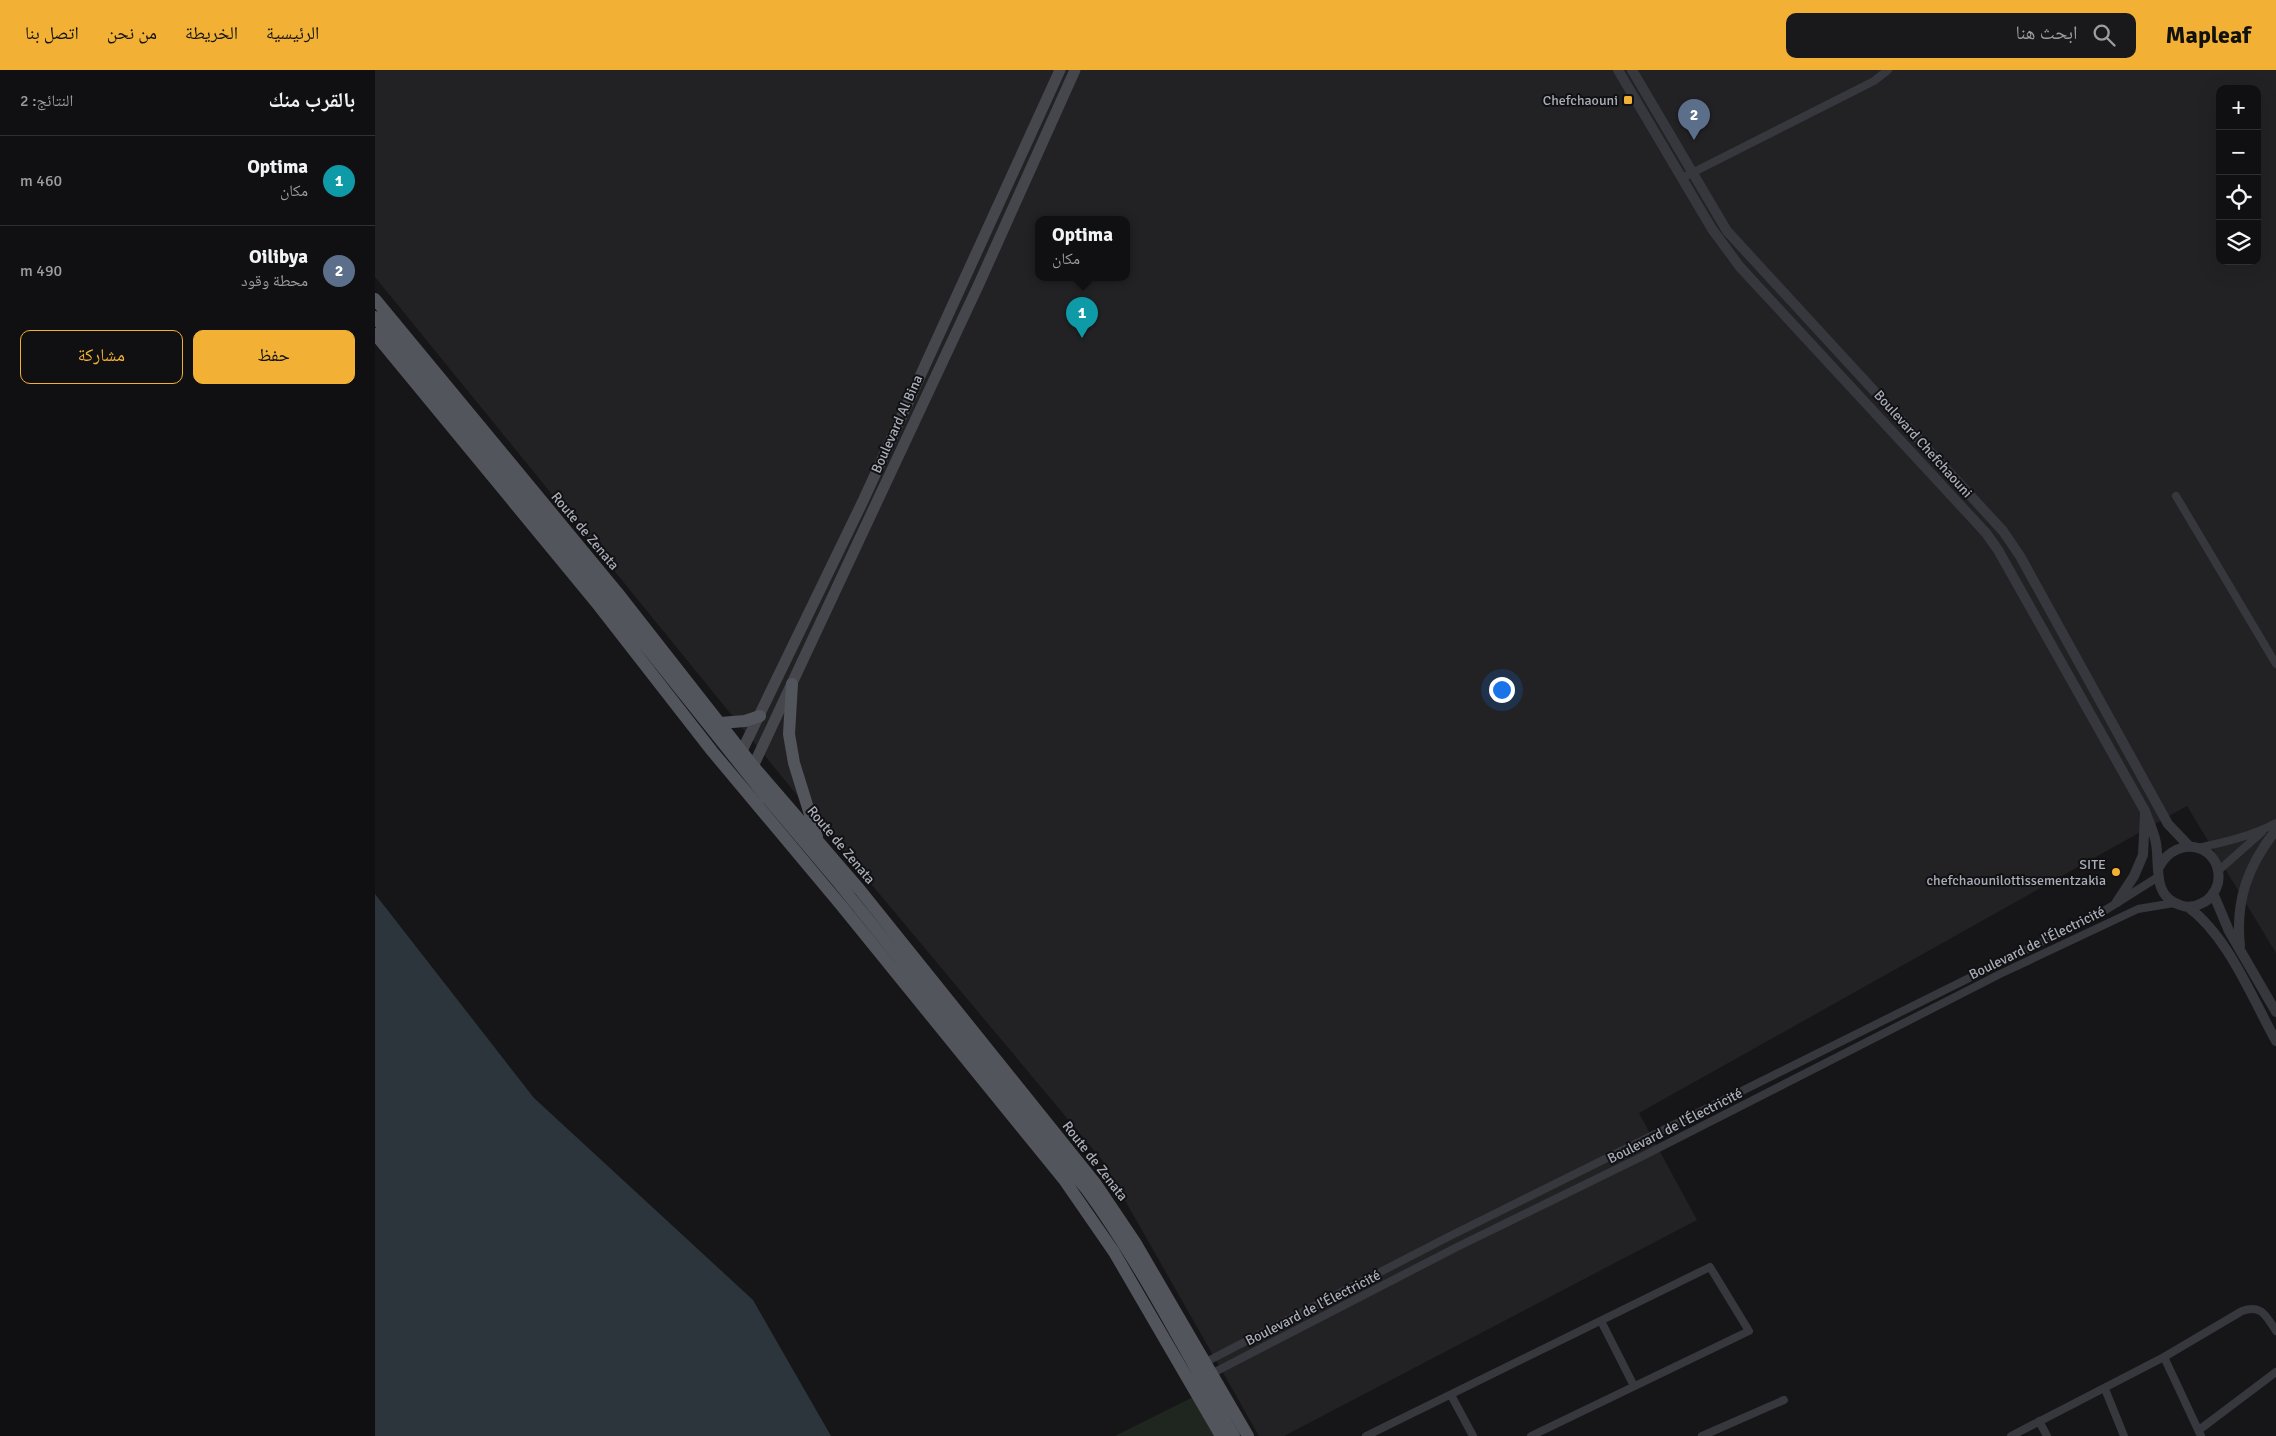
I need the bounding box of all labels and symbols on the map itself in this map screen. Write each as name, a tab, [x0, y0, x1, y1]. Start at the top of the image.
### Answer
place label: Chefchaouni	[1543, 92, 1618, 109]
marker: Chefchaouni	[1622, 94, 1634, 106]
pin: 2	[1678, 99, 1710, 140]
pin: 1	[1066, 297, 1098, 338]
street label: Boulevard Al Bina	[868, 372, 926, 476]
street label: Boulevard Chefchaouni	[1870, 387, 1976, 501]
street label: Route de Zenata	[547, 489, 623, 573]
your location	[1489, 677, 1515, 703]
street label: Route de Zenata	[803, 803, 879, 887]
place label: SITE chefchaounilottissementzakia	[1926, 856, 2106, 889]
marker: SITE chefchaounilottissementzakia	[2110, 866, 2122, 878]
street label: Boulevard de l'Électricité	[1966, 903, 2108, 983]
street label: Boulevard de l'Électricité	[1605, 1085, 1745, 1167]
street label: Route de Zenata	[1059, 1118, 1131, 1204]
street label: Boulevard de l'Électricité	[1243, 1267, 1383, 1349]

